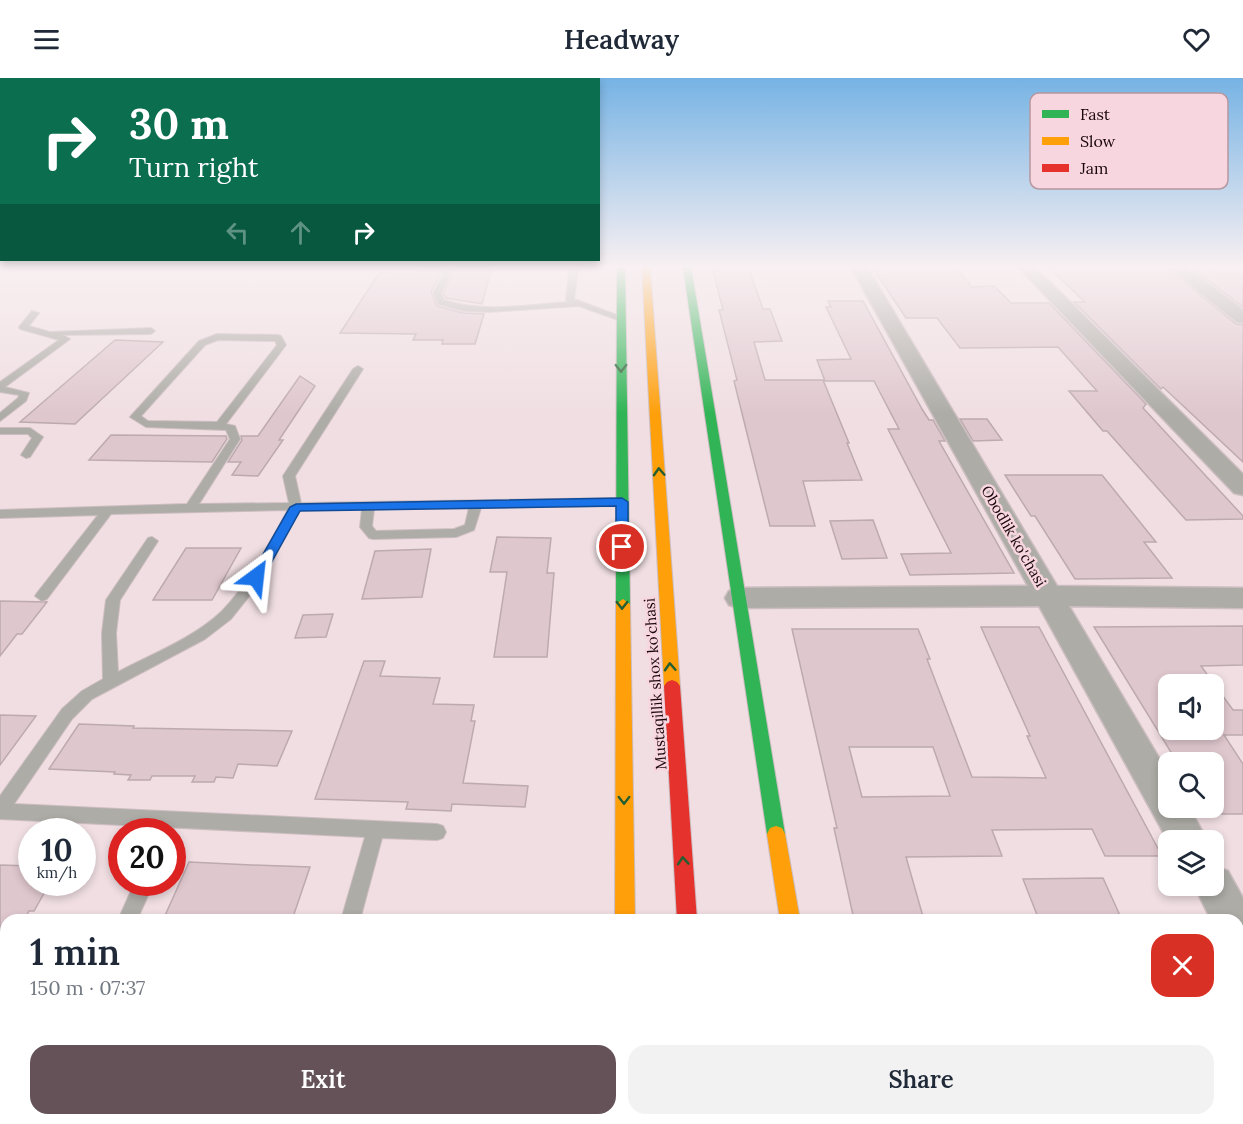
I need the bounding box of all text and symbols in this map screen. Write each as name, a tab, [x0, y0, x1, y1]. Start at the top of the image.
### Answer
text: Headway	[564, 22, 679, 56]
icon: menu	[30, 23, 63, 56]
icon: heart	[1180, 23, 1213, 56]
legend	[1030, 93, 1228, 189]
text: 30 m	[129, 97, 229, 151]
icon: right	[30, 102, 108, 180]
text: Fast	[1080, 104, 1111, 124]
text: Slow	[1080, 131, 1116, 151]
text: Turn right	[129, 150, 258, 184]
text: Jam	[1079, 158, 1108, 178]
icon: left	[221, 216, 254, 249]
icon: ahead	[284, 216, 317, 249]
icon: right	[347, 216, 380, 249]
one-way arrow	[615, 363, 627, 372]
one-way arrow	[652, 467, 665, 476]
street label: Obodlik ko'chasi	[977, 482, 1051, 590]
pin	[596, 521, 647, 572]
icon: arrive	[605, 530, 638, 563]
position arrow	[224, 545, 288, 609]
street label: Mustaqillik shox ko'chasi	[640, 597, 670, 771]
one-way arrow	[616, 600, 628, 609]
one-way arrow	[664, 662, 677, 671]
map controls	[1158, 674, 1224, 896]
button: sound	[1158, 674, 1224, 740]
button: search	[1158, 752, 1224, 818]
one-way arrow	[617, 795, 630, 804]
speed limit sign: 20	[108, 818, 186, 896]
button: layers	[1158, 830, 1224, 896]
text: 10	[41, 831, 73, 869]
one-way arrow	[677, 857, 690, 866]
text: km/h	[37, 863, 77, 882]
text: 1 min	[30, 929, 120, 975]
button: close	[1151, 934, 1214, 997]
text: 150 m · 07:37	[30, 975, 145, 1000]
button: Exit	[30, 1045, 616, 1114]
button: Share	[628, 1045, 1214, 1114]

